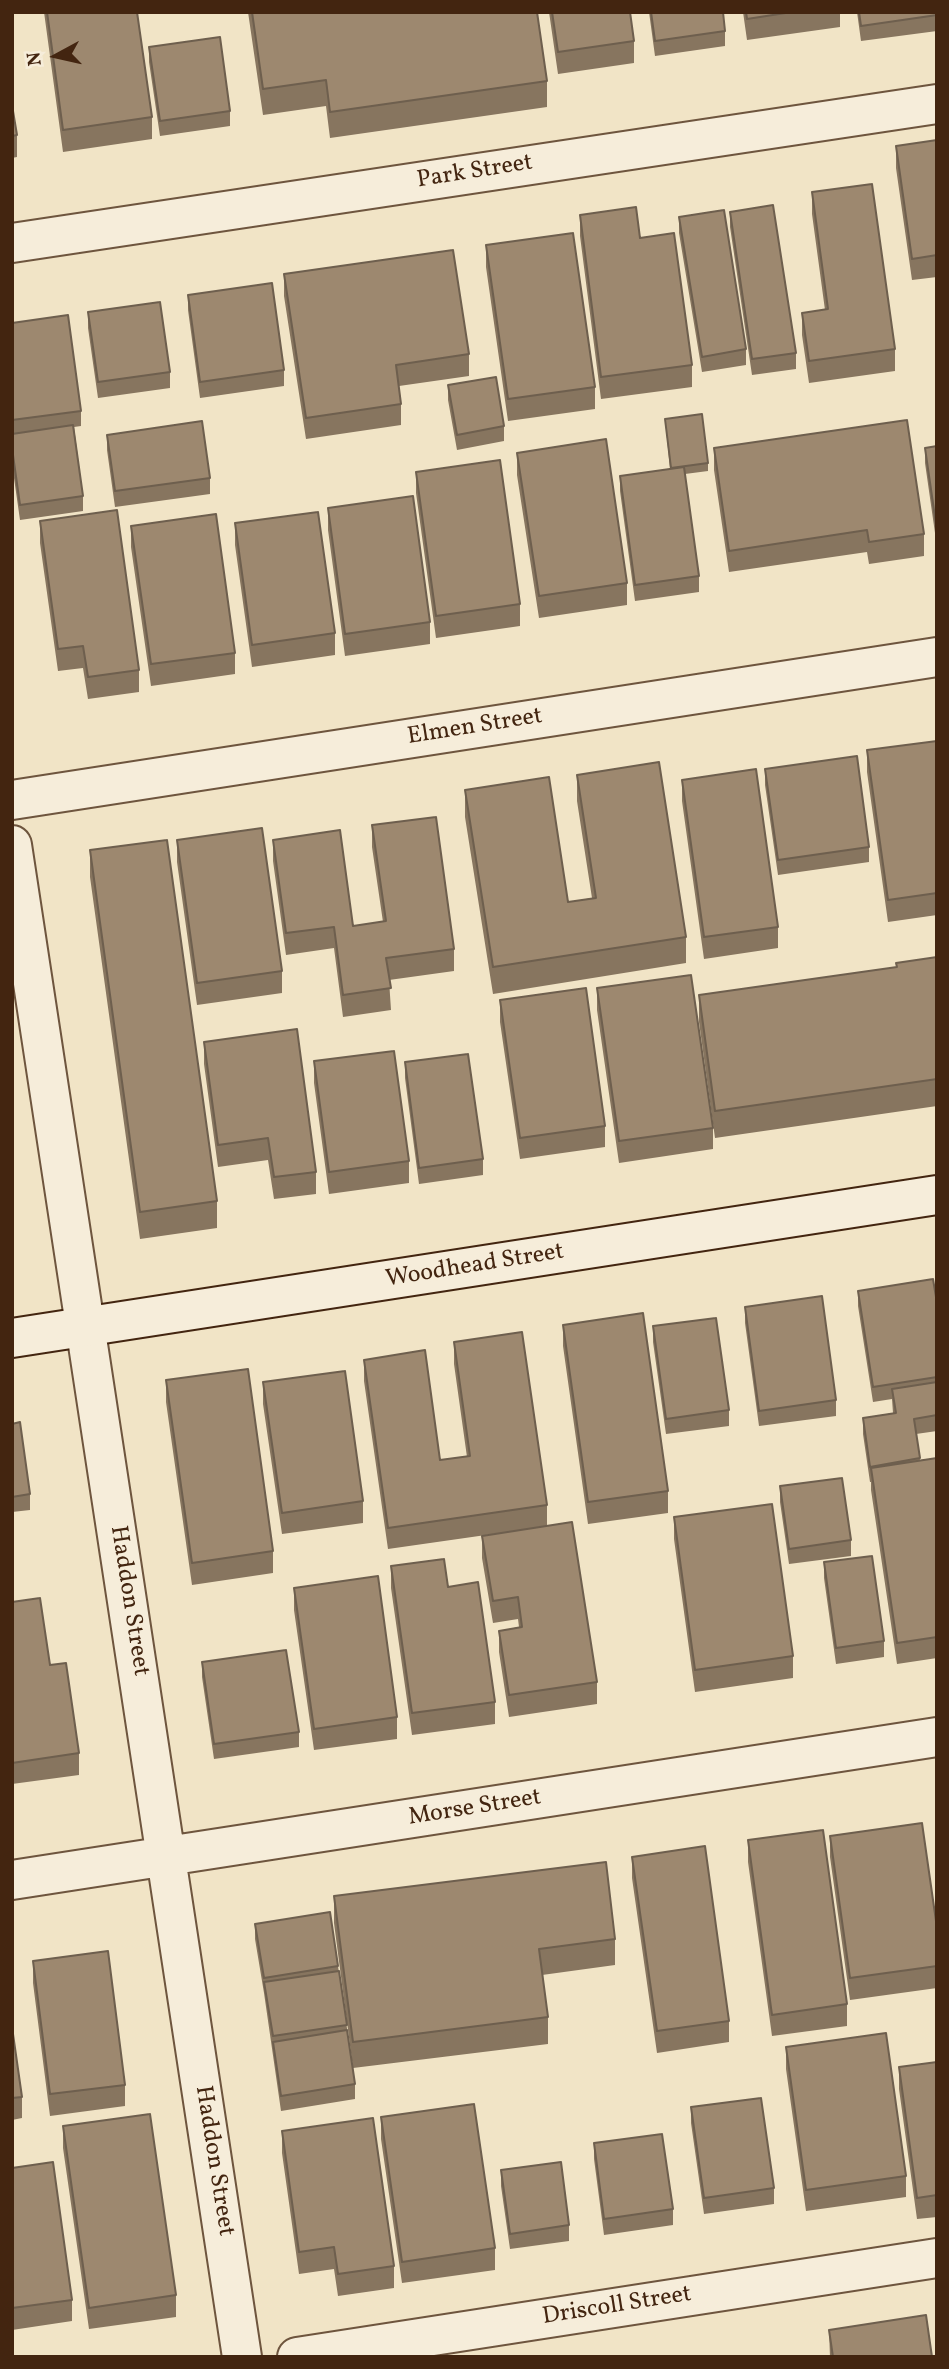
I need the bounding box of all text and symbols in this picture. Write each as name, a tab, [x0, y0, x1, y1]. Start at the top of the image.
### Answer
north arrow	[21, 21, 91, 91]
text: N	[21, 50, 49, 68]
street label: Park Street	[415, 150, 535, 196]
street label: Elmen Street	[405, 703, 545, 753]
street label: Woodhead Street	[384, 1239, 566, 1295]
street label: Haddon Street	[102, 1524, 154, 1678]
street label: Morse Street	[407, 1784, 543, 1834]
street label: Haddon Street	[187, 2084, 239, 2238]
street label: Driscoll Street	[540, 2281, 694, 2333]

